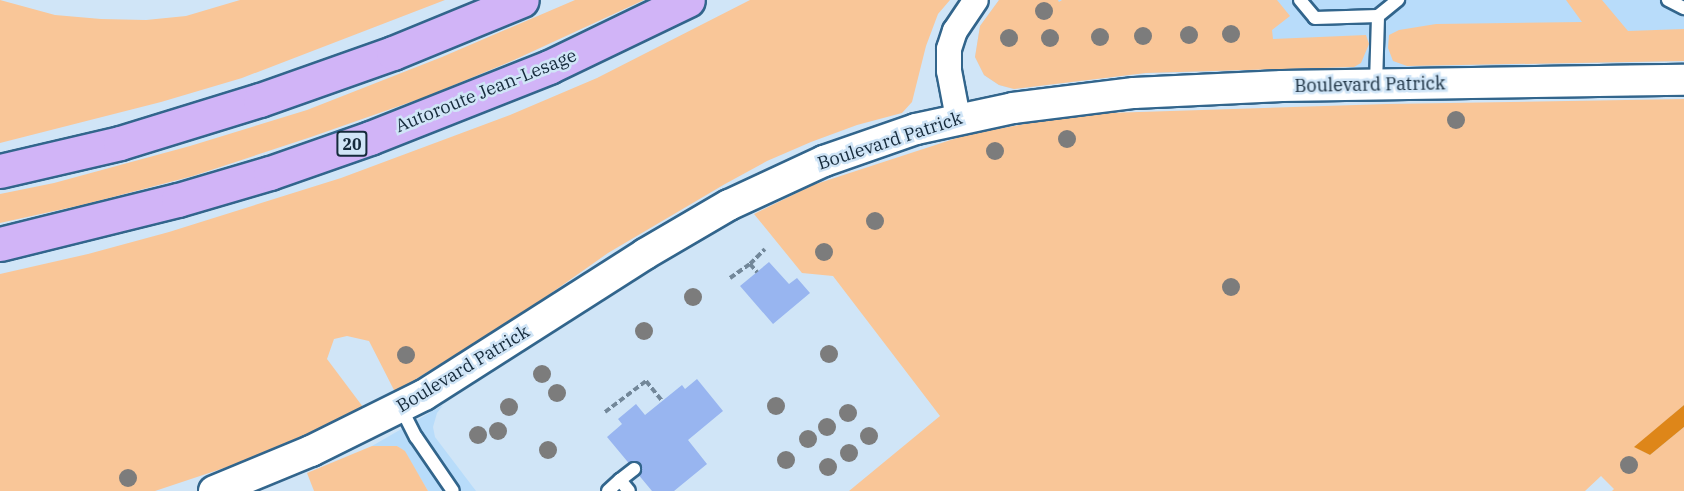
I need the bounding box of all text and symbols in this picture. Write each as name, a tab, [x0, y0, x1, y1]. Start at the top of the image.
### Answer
street label: Autoroute Jean-Lesage	[392, 45, 580, 137]
street label: Boulevard Patrick	[1294, 73, 1446, 97]
street label: Boulevard Patrick	[815, 107, 965, 175]
road number: 20	[336, 131, 368, 157]
street label: Boulevard Patrick	[393, 321, 533, 417]

